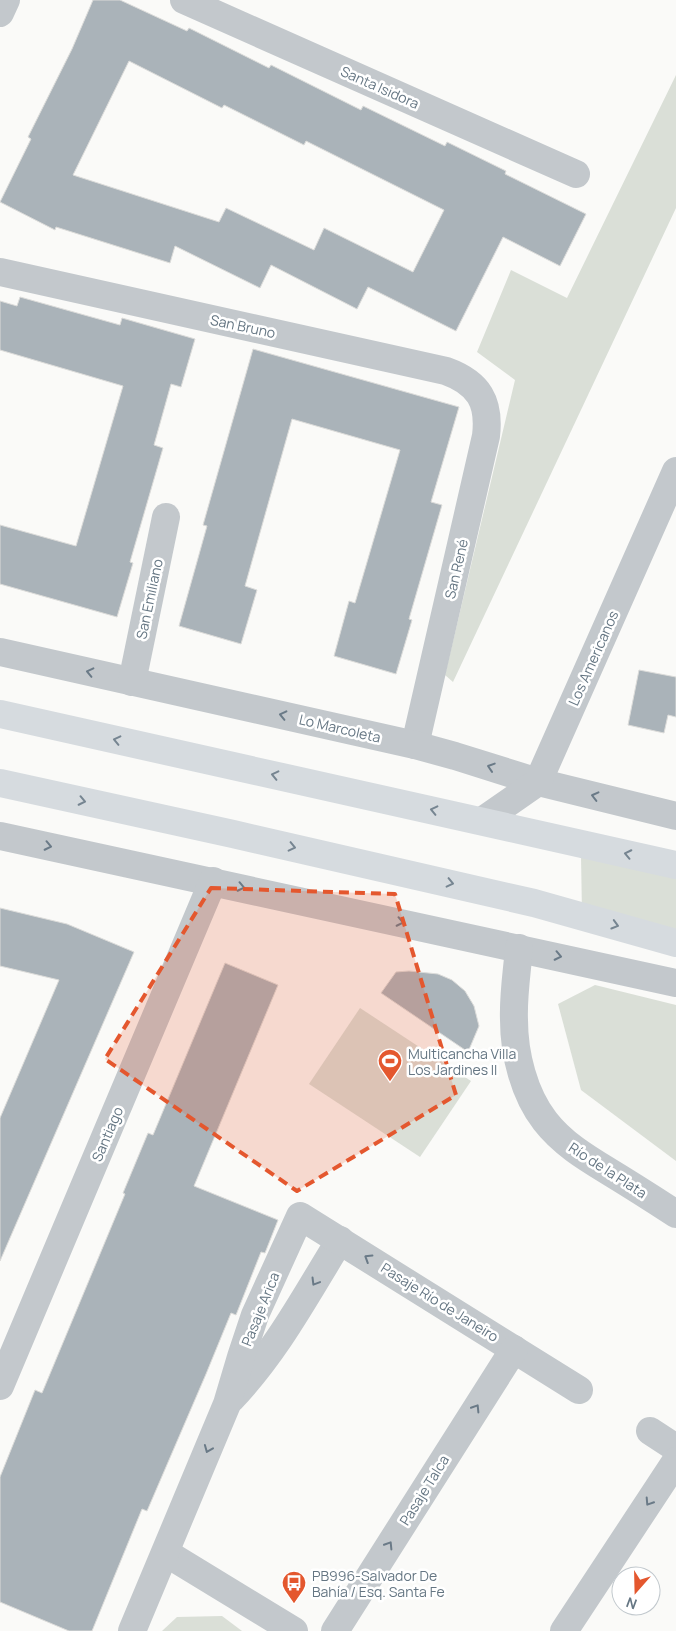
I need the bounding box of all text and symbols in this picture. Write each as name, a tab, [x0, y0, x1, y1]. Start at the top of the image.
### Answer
street label: Santa Isidora	[338, 61, 422, 113]
street label: San Bruno	[209, 310, 277, 342]
street label: San René	[440, 537, 472, 601]
street label: San Emiliano	[131, 557, 167, 641]
street label: Los Americanos	[564, 608, 622, 708]
one-way arrow	[85, 667, 94, 678]
street label: Lo Marcoleta	[297, 709, 383, 747]
one-way arrow	[278, 711, 287, 721]
one-way arrow	[112, 735, 121, 746]
one-way arrow	[487, 763, 496, 773]
one-way arrow	[271, 770, 280, 781]
one-way arrow	[590, 791, 599, 802]
one-way arrow	[77, 795, 86, 806]
one-way arrow	[430, 805, 439, 816]
one-way arrow	[43, 840, 52, 851]
one-way arrow	[287, 841, 296, 852]
one-way arrow	[624, 849, 633, 860]
one-way arrow	[446, 878, 455, 888]
one-way arrow	[236, 881, 245, 892]
one-way arrow	[395, 916, 404, 927]
one-way arrow	[610, 920, 618, 930]
one-way arrow	[554, 951, 563, 961]
place label: Multicancha Villa Los Jardines II	[408, 1044, 516, 1079]
sports icon: Multicancha Villa Los Jardines II	[377, 1048, 403, 1082]
street label: Santiago	[87, 1104, 127, 1164]
street label: Río de la Plata	[565, 1138, 651, 1202]
one-way arrow	[365, 1255, 374, 1264]
street label: Pasaje Río de Janeiro	[378, 1258, 502, 1346]
street label: Pasaje Arica	[237, 1269, 283, 1349]
one-way arrow	[311, 1276, 321, 1285]
one-way arrow	[470, 1404, 479, 1414]
one-way arrow	[204, 1444, 215, 1453]
street label: Pasaje Talca	[395, 1451, 453, 1529]
one-way arrow	[646, 1496, 655, 1506]
one-way arrow	[383, 1542, 393, 1551]
place label: PB996-Salvador De Bahía / Esq. Santa Fe	[312, 1566, 445, 1601]
north arrow	[611, 1566, 661, 1616]
bus stop icon: PB996-Salvador De Bahía / Esq. Santa Fe	[281, 1570, 307, 1604]
text: N	[623, 1593, 639, 1614]

